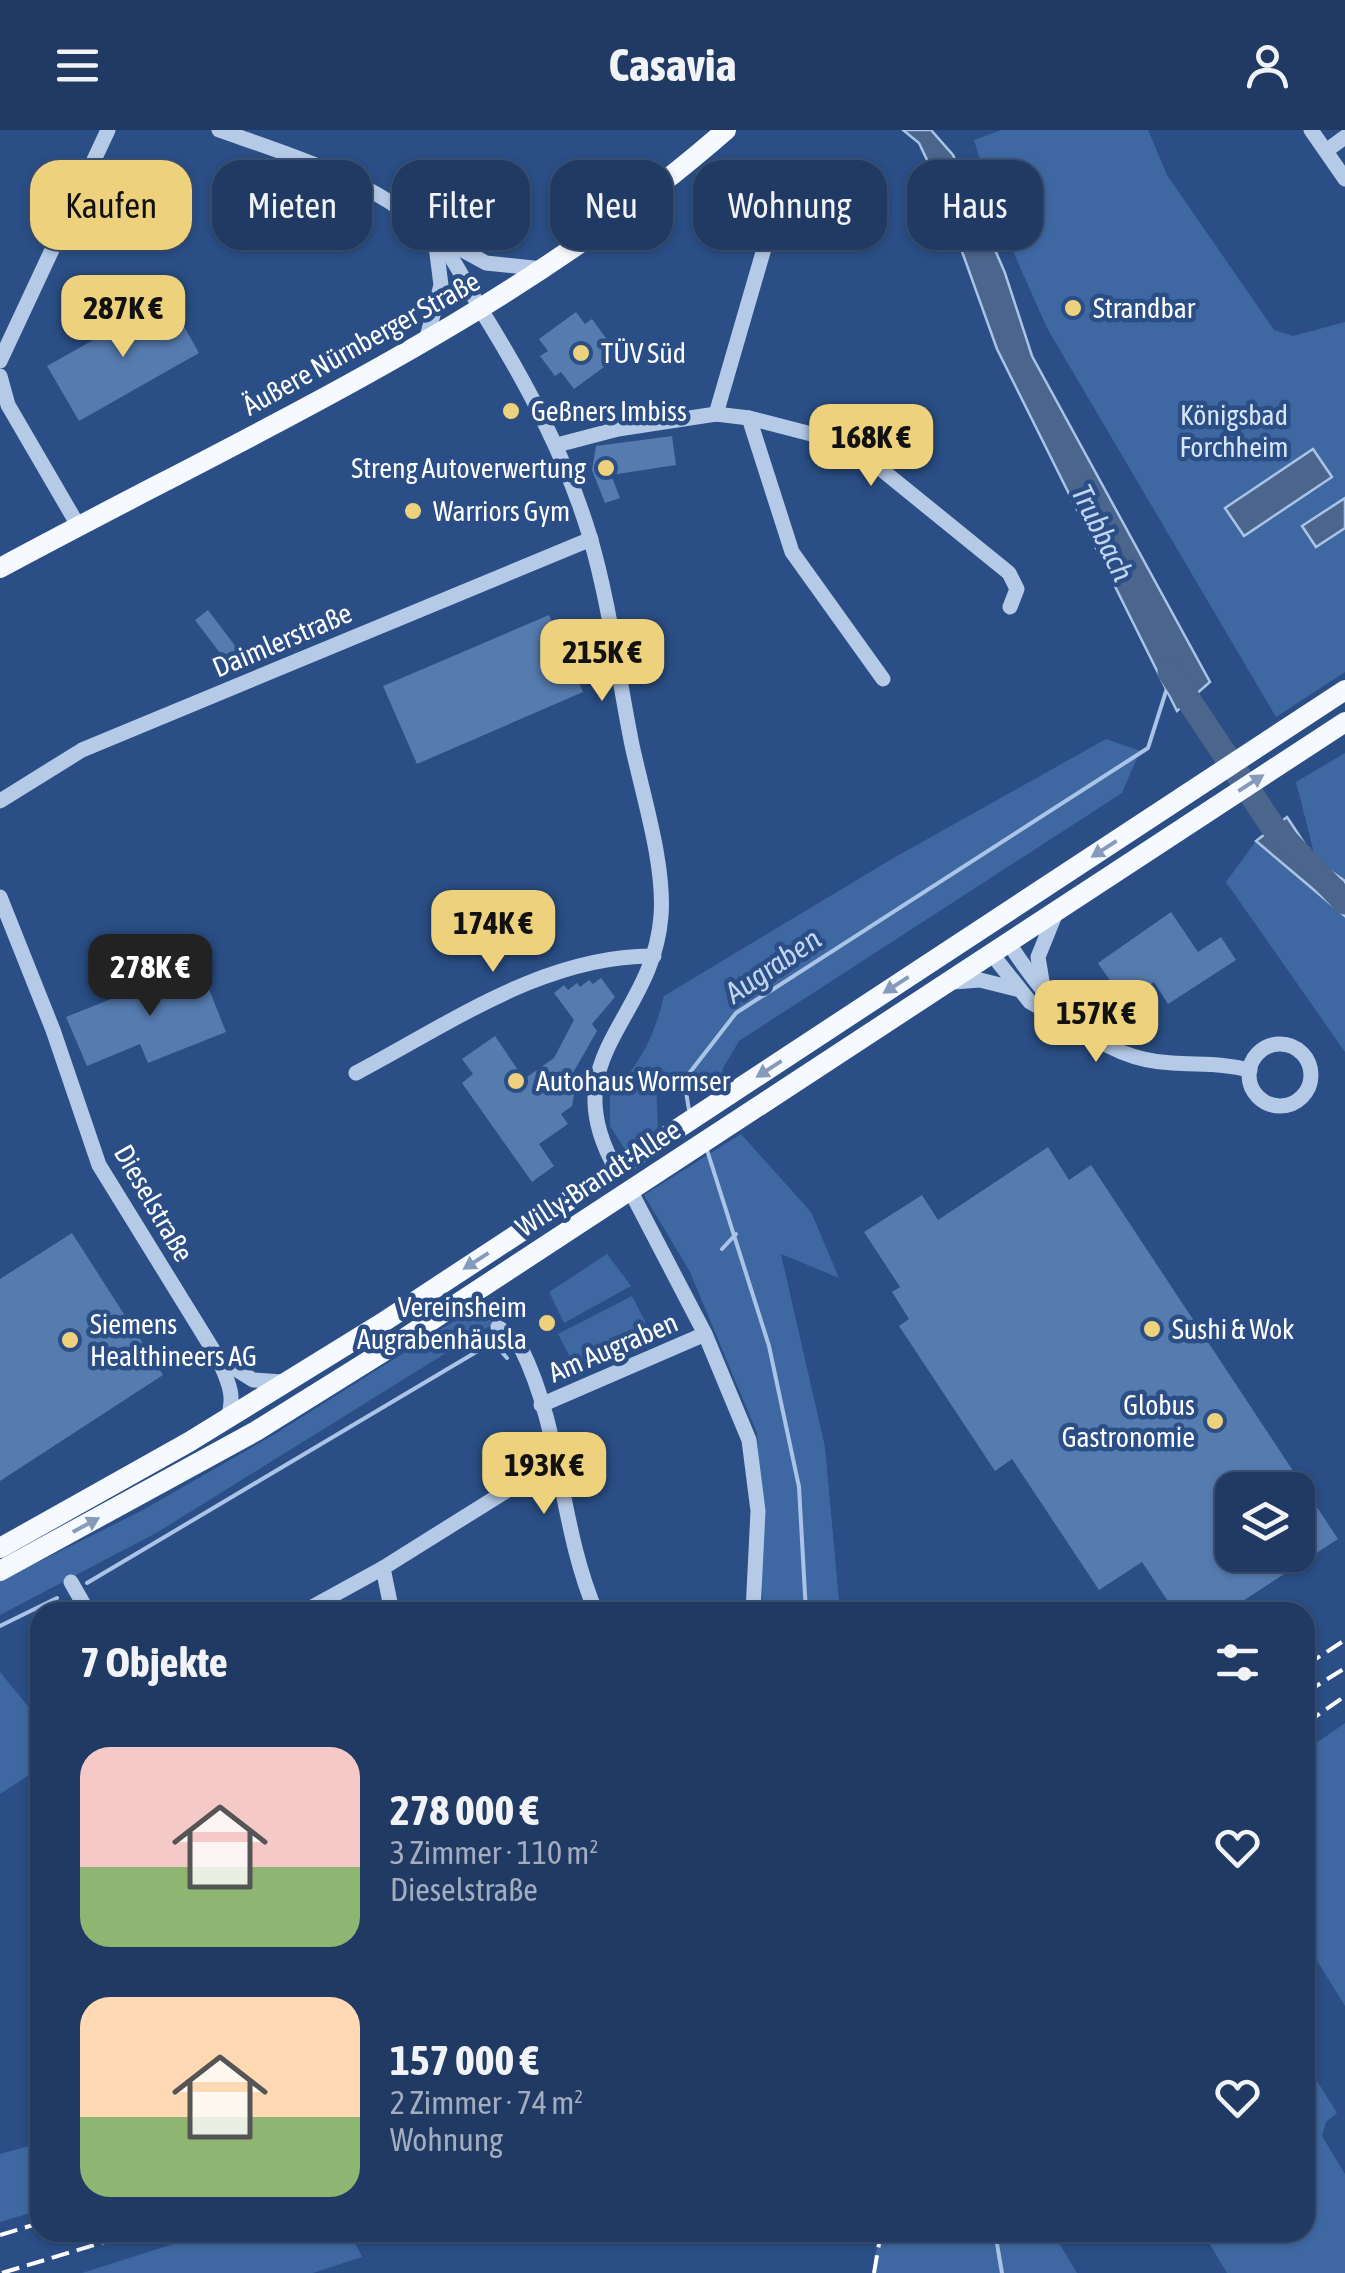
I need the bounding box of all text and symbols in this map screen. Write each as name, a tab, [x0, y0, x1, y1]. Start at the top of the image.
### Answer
icon: menu	[50, 38, 105, 93]
icon: person	[1240, 38, 1295, 93]
text: Casavia	[609, 39, 736, 91]
chip: Kaufen	[30, 160, 192, 250]
chip: Mieten	[212, 160, 372, 250]
chip: Filter	[392, 160, 530, 250]
chip: Neu	[550, 160, 673, 250]
chip: Wohnung	[693, 160, 887, 250]
chip: Haus	[907, 160, 1043, 250]
street label: Äußere Nürnberger Straße	[237, 265, 485, 421]
pin: 287K €	[42, 275, 204, 360]
text: 287K €	[83, 289, 163, 326]
place label: Strandbar	[1093, 292, 1196, 324]
marker: Strandbar	[1062, 297, 1084, 319]
place label: TÜV Süd	[601, 337, 686, 369]
marker: TÜV Süd	[570, 342, 592, 364]
place label: Geßners Imbiss	[531, 395, 687, 427]
park label: Königsbad Forchheim	[1180, 399, 1288, 463]
marker: Geßners Imbiss	[500, 400, 522, 422]
pin: 168K €	[790, 404, 952, 489]
text: 168K €	[831, 418, 911, 455]
place label: Streng Autoverwertung	[351, 452, 586, 484]
marker: Streng Autoverwertung	[595, 457, 617, 479]
water label: Trubbach	[1065, 479, 1141, 586]
place label: Warriors Gym	[433, 495, 570, 527]
marker: Warriors Gym	[402, 500, 424, 522]
street label: Daimlerstraße	[208, 596, 356, 684]
pin: 215K €	[521, 619, 683, 704]
text: 215K €	[562, 633, 642, 670]
one-way arrow	[1238, 775, 1265, 793]
one-way arrow	[1091, 839, 1118, 858]
pin: 174K €	[412, 890, 574, 975]
text: 174K €	[453, 904, 533, 941]
water label: Augraben	[717, 921, 827, 1010]
pin: 278K €	[69, 934, 231, 1019]
text: 278K €	[110, 948, 190, 985]
one-way arrow	[882, 976, 910, 994]
pin: 157K €	[1015, 980, 1177, 1065]
text: 157K €	[1056, 994, 1136, 1031]
one-way arrow	[755, 1059, 783, 1077]
place label: Autohaus Wormser	[536, 1065, 731, 1097]
marker: Autohaus Wormser	[505, 1070, 527, 1092]
street label: Willy-Brandt-Allee	[510, 1113, 686, 1243]
street label: Dieselstraße	[108, 1139, 200, 1267]
one-way arrow	[462, 1251, 489, 1270]
place label: Vereinsheim Augrabenhäusla	[357, 1291, 527, 1355]
street label: Am Augraben	[544, 1305, 682, 1389]
place label: Siemens Healthineers AG	[90, 1308, 257, 1372]
marker: Vereinsheim Augrabenhäusla	[536, 1312, 558, 1334]
place label: Sushi & Wok	[1172, 1313, 1294, 1345]
marker: Sushi & Wok	[1141, 1318, 1163, 1340]
marker: Siemens Healthineers AG	[59, 1329, 81, 1351]
place label: Globus Gastronomie	[1062, 1389, 1195, 1453]
marker: Globus Gastronomie	[1204, 1410, 1226, 1432]
pin: 193K €	[463, 1432, 625, 1517]
text: 193K €	[504, 1446, 584, 1483]
map controls	[1215, 1472, 1315, 1572]
button: layers	[1215, 1472, 1315, 1572]
one-way arrow	[72, 1517, 101, 1534]
icon: filters	[1210, 1635, 1265, 1690]
text: 7 Objekte	[80, 1638, 228, 1686]
text: 278 000 €	[390, 1786, 539, 1834]
icon: home	[160, 1787, 280, 1907]
icon: heart	[1210, 1820, 1265, 1875]
text: 3 Zimmer · 110 m²	[390, 1834, 598, 1871]
text: Dieselstraße	[390, 1871, 538, 1908]
text: 157 000 €	[390, 2036, 539, 2084]
icon: home	[160, 2037, 280, 2157]
icon: heart	[1210, 2070, 1265, 2125]
text: 2 Zimmer · 74 m²	[390, 2084, 583, 2121]
text: Wohnung	[390, 2121, 503, 2158]

